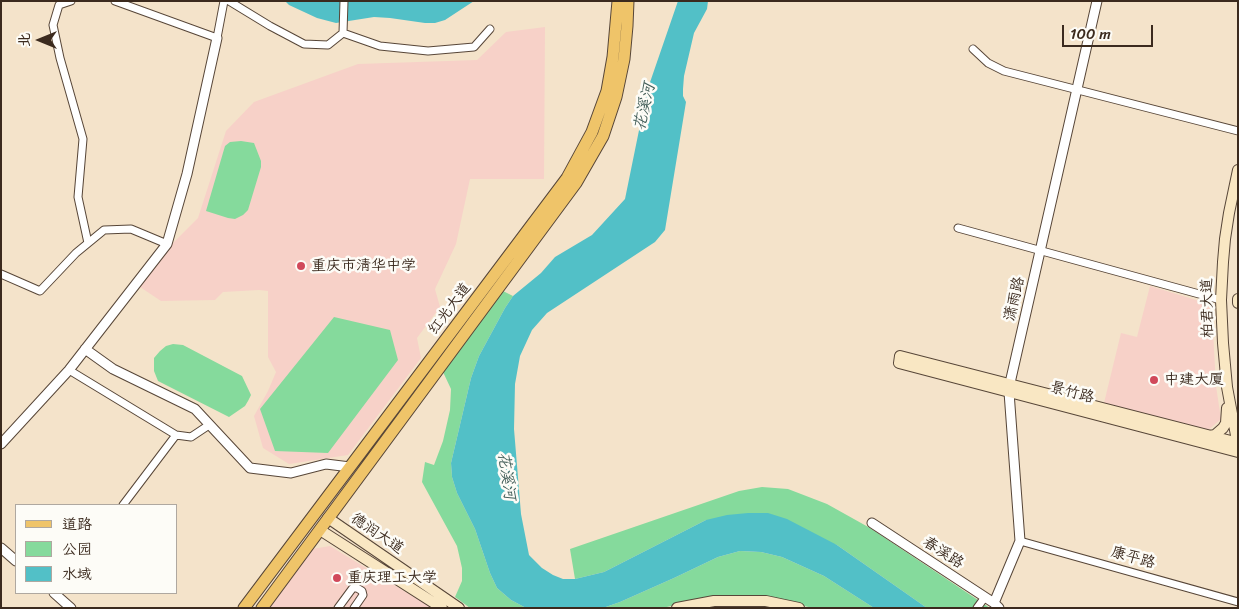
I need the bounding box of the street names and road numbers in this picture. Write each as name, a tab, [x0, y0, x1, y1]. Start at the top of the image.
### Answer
street label: 潇雨路	[1001, 275, 1029, 323]
street label: 柏君大道	[1198, 278, 1218, 338]
street label: 红光大道	[425, 280, 475, 338]
street label: 景竹路	[1048, 378, 1096, 408]
street label: 德润大道	[347, 510, 407, 558]
street label: 春溪路	[919, 533, 967, 573]
street label: 康平路	[1109, 543, 1157, 573]

